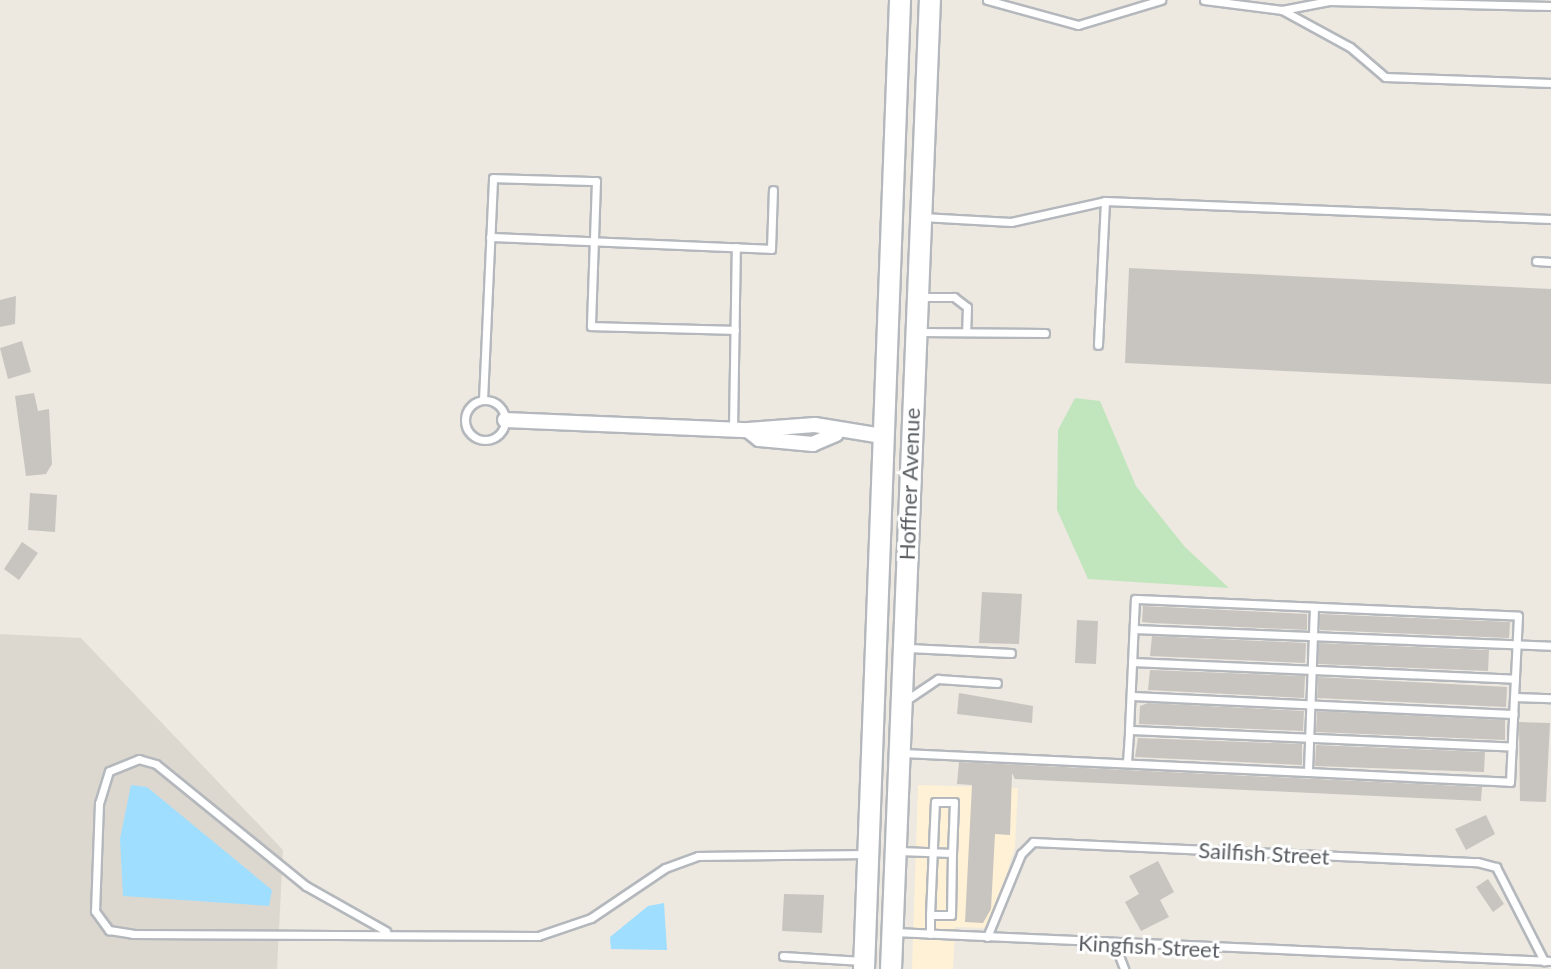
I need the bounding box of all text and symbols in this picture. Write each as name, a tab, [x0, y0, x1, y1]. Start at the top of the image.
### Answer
street label: Hoffner Avenue	[893, 407, 925, 561]
street label: Sailfish Street	[1198, 836, 1330, 870]
street label: Kingfish Street	[1078, 929, 1220, 963]

